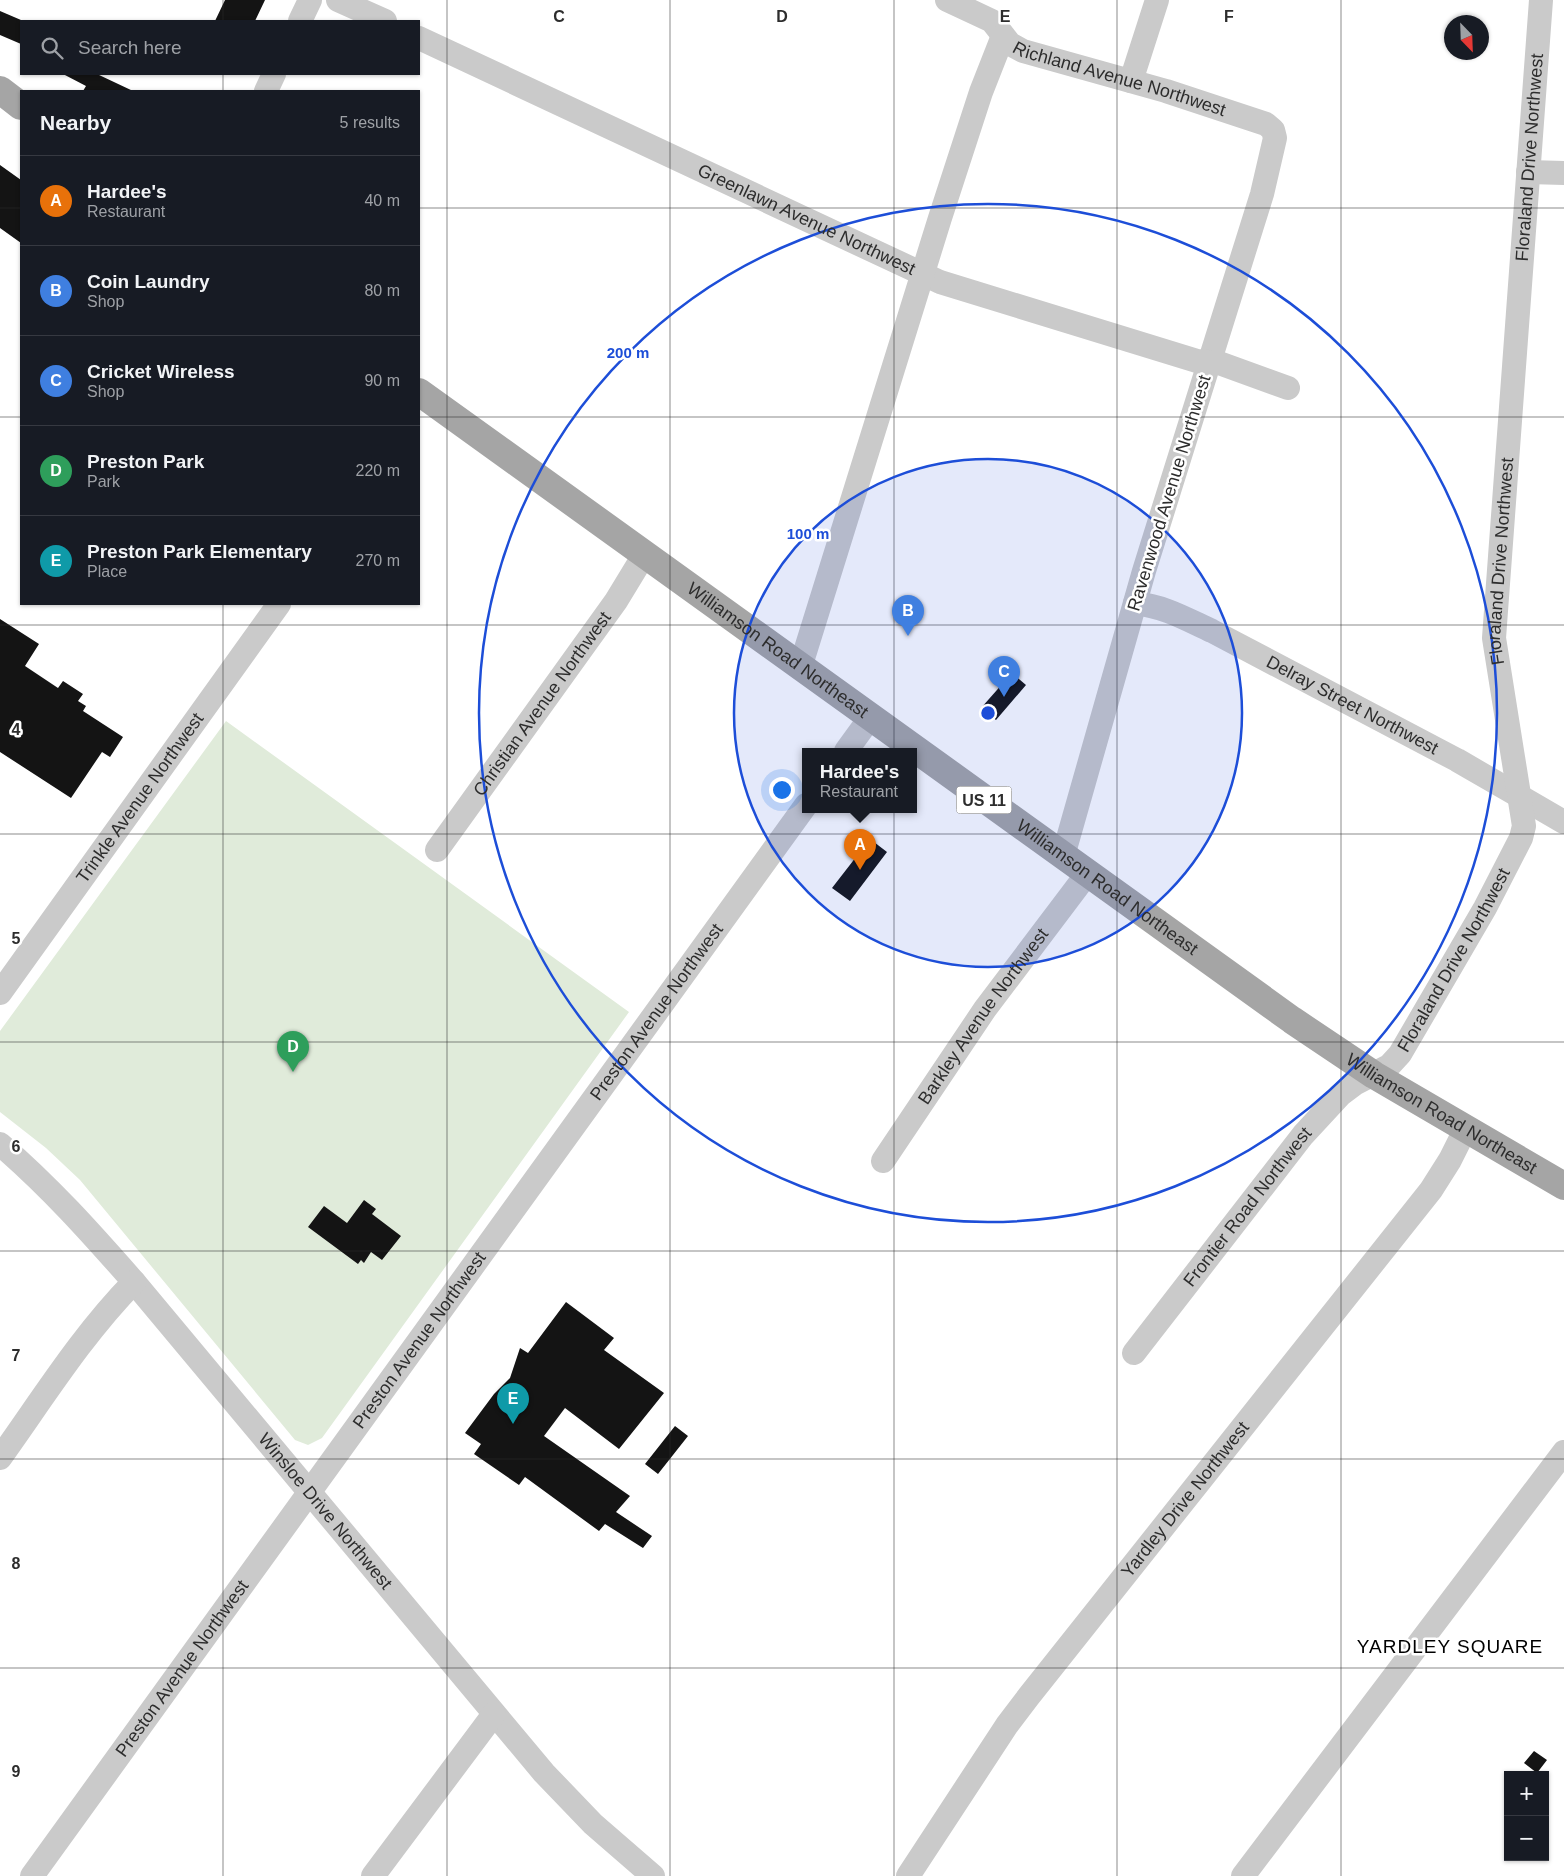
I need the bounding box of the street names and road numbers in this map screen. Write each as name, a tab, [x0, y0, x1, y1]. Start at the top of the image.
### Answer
street label: Richland Avenue Northwest	[1009, 37, 1228, 120]
street label: Floraland Drive Northwest	[1512, 53, 1547, 262]
street label: Greenlawn Avenue Northwest	[695, 160, 919, 279]
street label: Ravenwood Avenue Northwest	[1124, 373, 1214, 613]
street label: Floraland Drive Northwest	[1484, 457, 1517, 666]
street label: Williamson Road Northeast	[683, 578, 872, 722]
street label: Christian Avenue Northwest	[469, 608, 615, 800]
street label: Delray Street Northwest	[1263, 652, 1442, 758]
street label: Trinkle Avenue Northwest	[72, 709, 208, 887]
road number: US 11	[956, 786, 1012, 814]
street label: Williamson Road Northeast	[1013, 815, 1202, 959]
street label: Floraland Drive Northwest	[1393, 865, 1514, 1055]
street label: Preston Avenue Northwest	[586, 920, 727, 1104]
street label: Barkley Avenue Northwest	[914, 924, 1052, 1108]
street label: Williamson Road Northeast	[1342, 1049, 1540, 1178]
street label: Frontier Road Northwest	[1179, 1123, 1315, 1290]
street label: Preston Avenue Northwest	[349, 1248, 490, 1432]
street label: Yardley Drive Northwest	[1117, 1418, 1253, 1581]
street label: Winsloe Drive Northwest	[254, 1429, 396, 1593]
street label: Preston Avenue Northwest	[111, 1576, 252, 1761]

